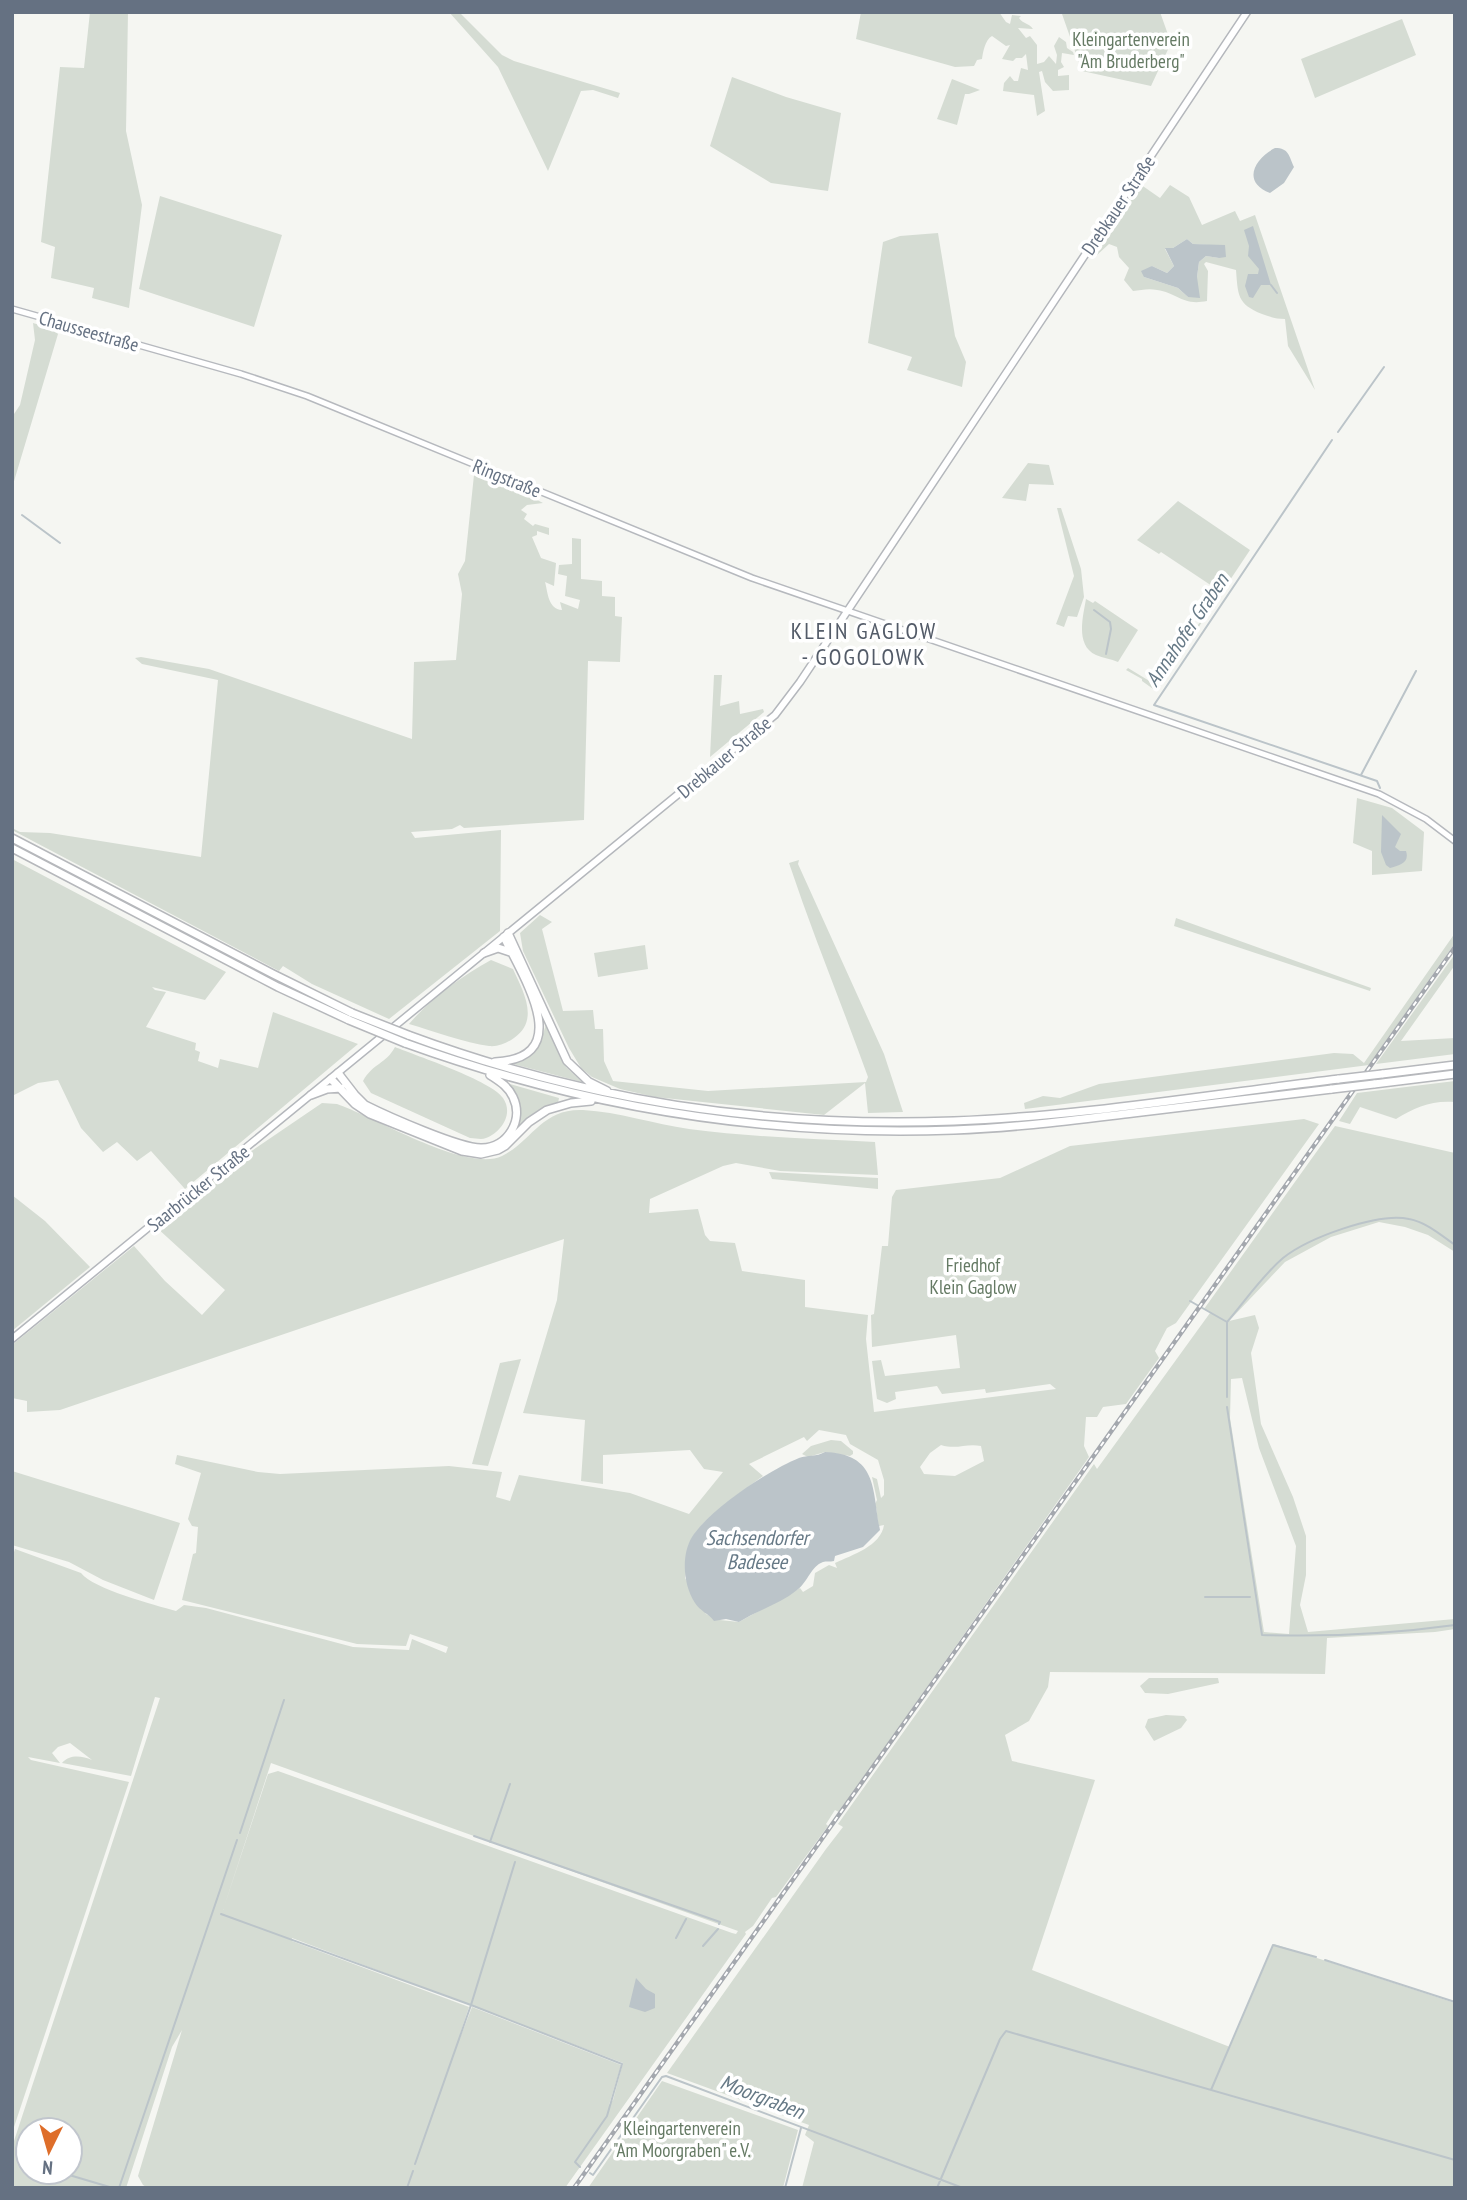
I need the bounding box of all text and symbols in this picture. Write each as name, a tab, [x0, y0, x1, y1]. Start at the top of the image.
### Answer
park label: Kleingartenverein "Am Bruderberg"	[1072, 27, 1190, 73]
street label: Drebkauer Straße	[1076, 151, 1160, 259]
street label: Chausseestraße	[36, 305, 142, 357]
street label: Ringstraße	[469, 454, 545, 503]
water label: Annahofer Graben	[1139, 567, 1235, 691]
district label: KLEIN GAGLOW - GOGOLOWK	[791, 616, 937, 671]
street label: Drebkauer Straße	[672, 711, 776, 803]
street label: Saarbrücker Straße	[142, 1139, 254, 1237]
park label: Friedhof Klein Gaglow	[930, 1253, 1017, 1299]
water label: Sachsendorfer Badesee	[706, 1524, 812, 1575]
water label: Moorgraben	[716, 2068, 810, 2125]
north arrow	[14, 2116, 84, 2186]
park label: Kleingartenverein "Am Moorgraben" e.V.	[613, 2116, 751, 2162]
text: N	[41, 2156, 54, 2180]

